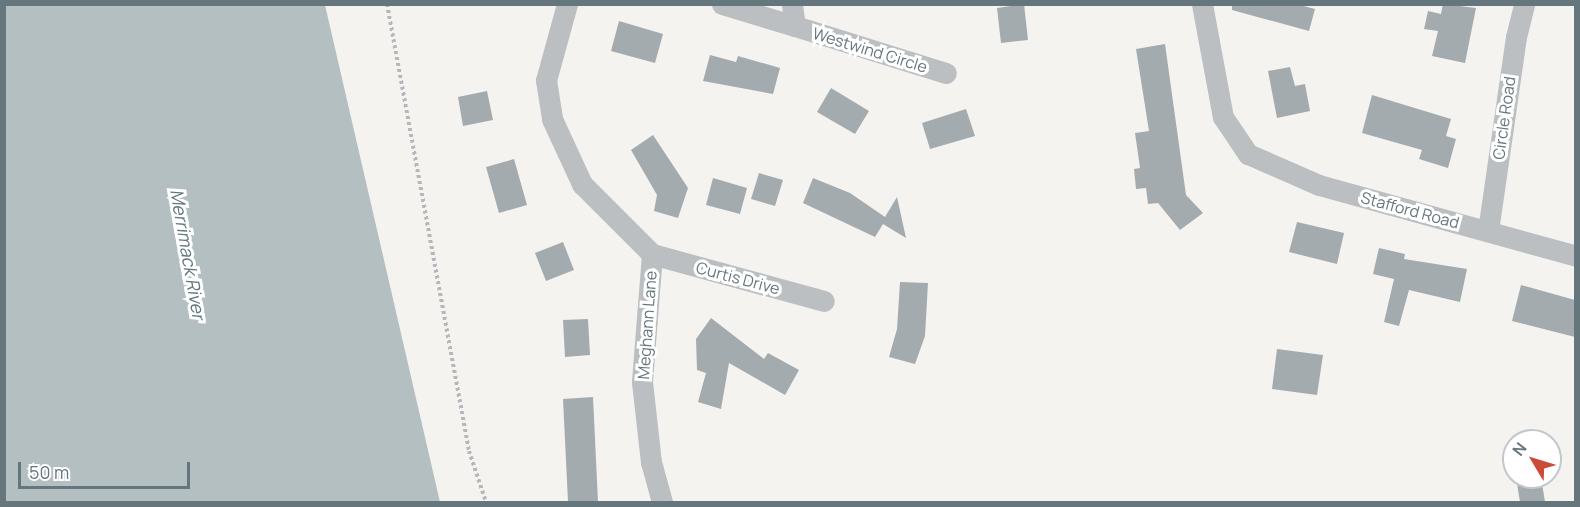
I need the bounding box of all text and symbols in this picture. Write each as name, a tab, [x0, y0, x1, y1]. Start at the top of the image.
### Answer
street label: Westwind Circle	[810, 23, 930, 77]
street label: Circle Road	[1489, 75, 1519, 161]
water label: Merrimack River	[166, 187, 210, 321]
street label: Stafford Road	[1359, 188, 1461, 232]
street label: Curtis Drive	[694, 258, 782, 298]
street label: Meghann Lane	[634, 270, 660, 380]
north arrow	[1502, 429, 1562, 489]
text: N	[1507, 438, 1532, 460]
scale bar	[21, 450, 194, 488]
text: 50 m	[29, 460, 69, 484]

